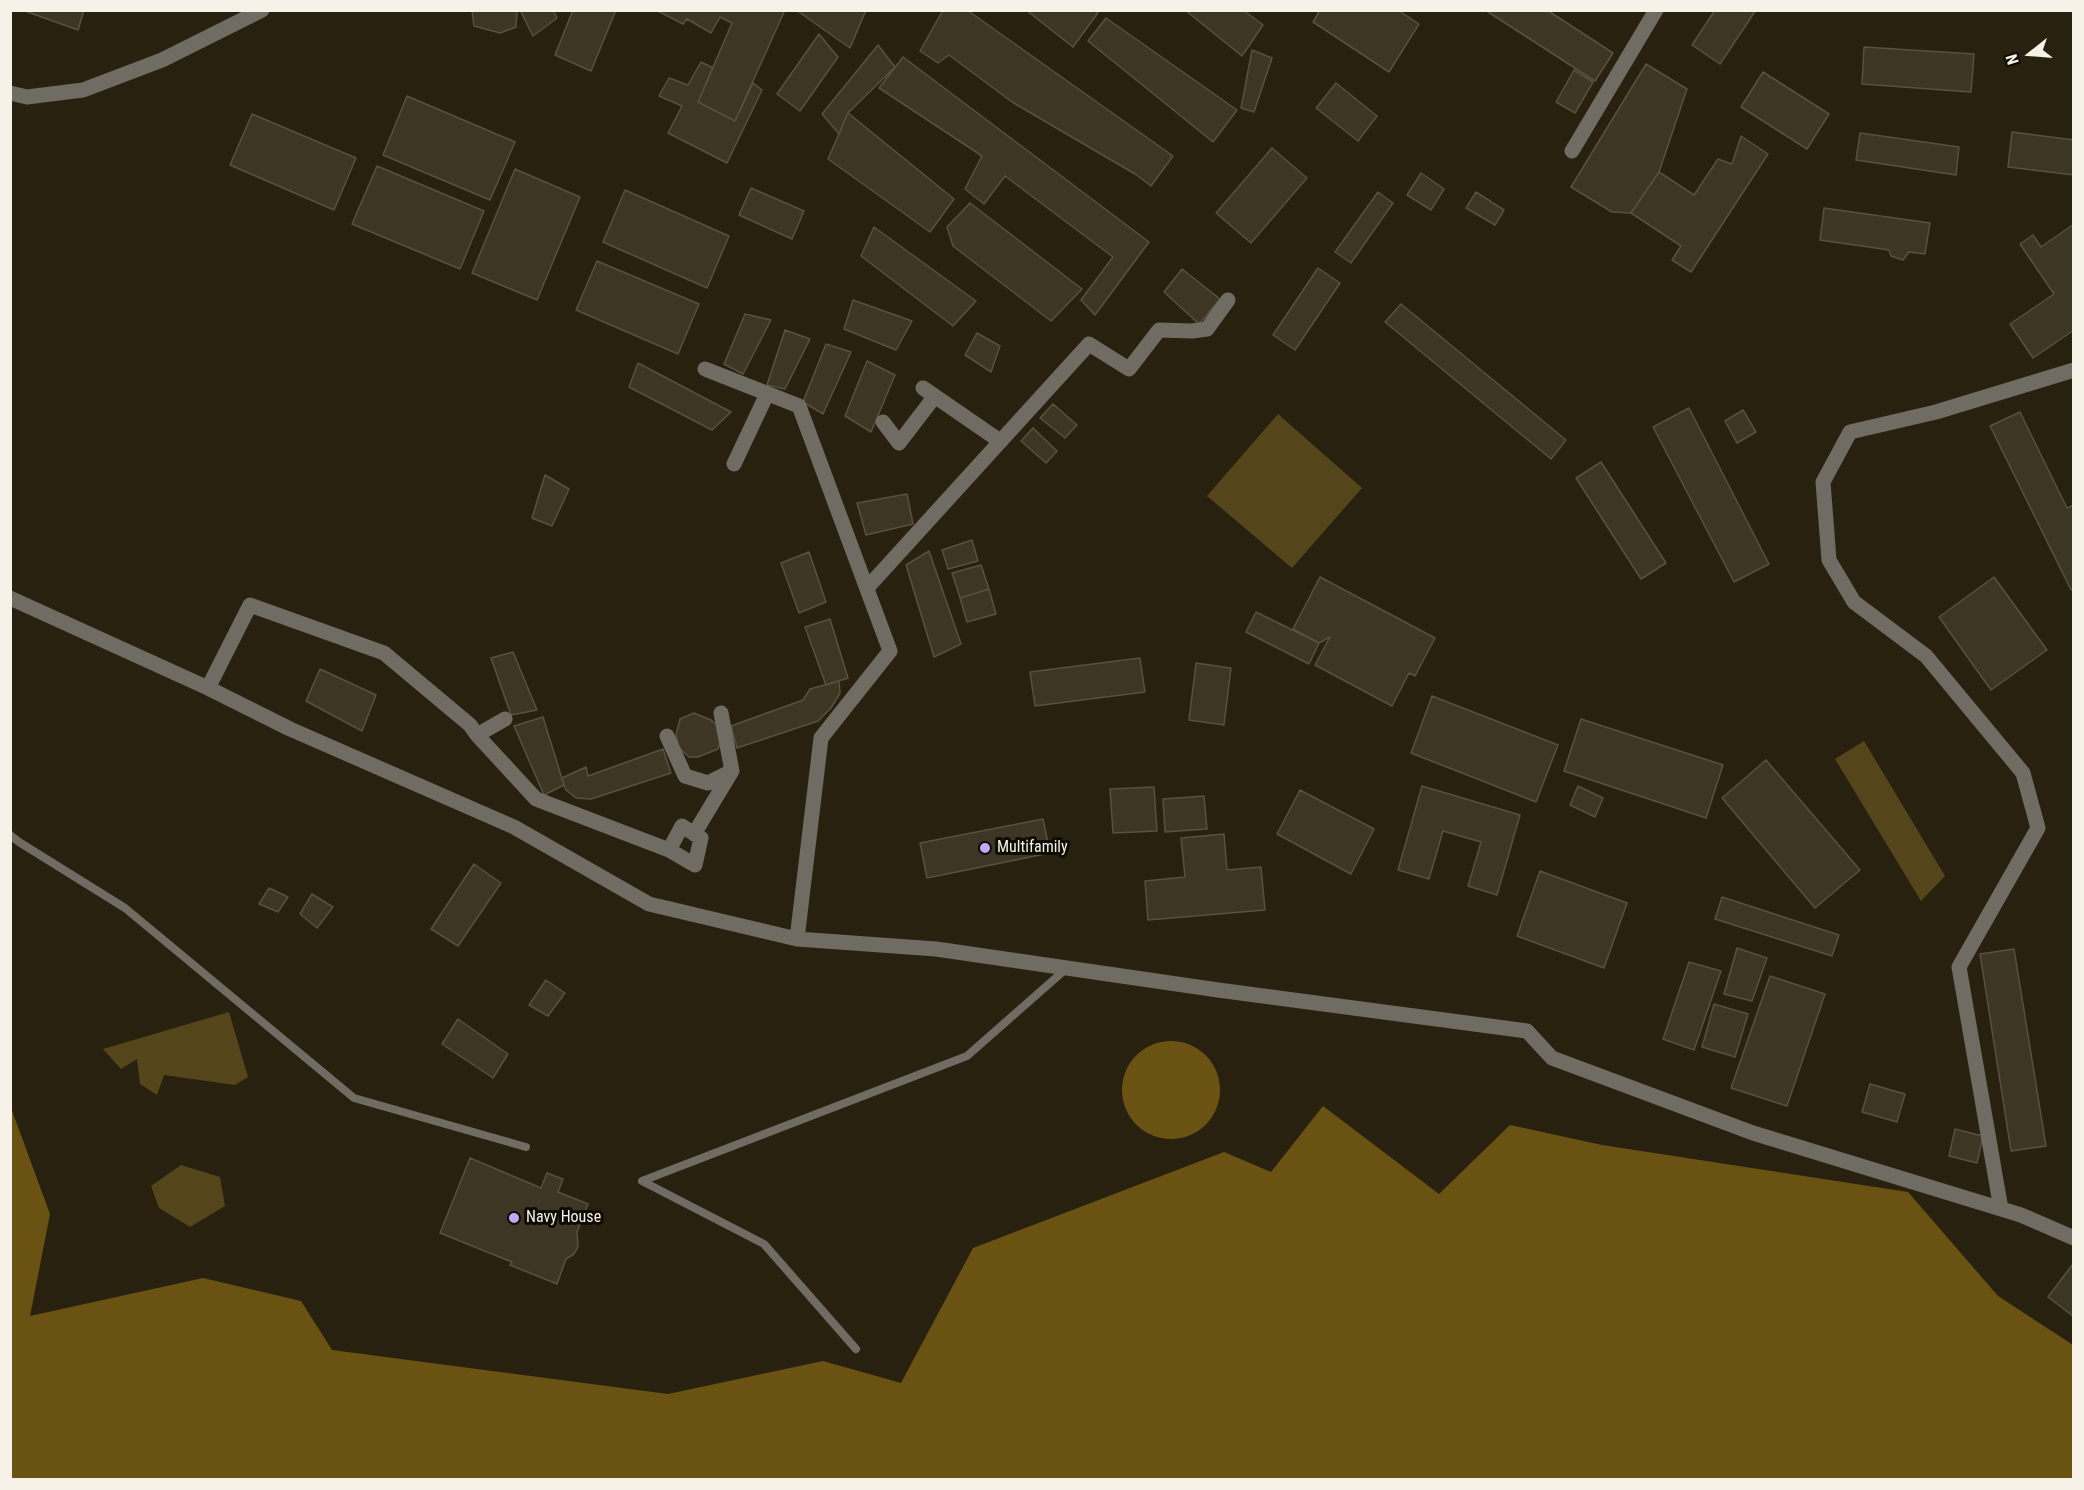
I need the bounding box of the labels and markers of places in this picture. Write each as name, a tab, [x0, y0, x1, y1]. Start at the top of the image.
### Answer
place label: Multifamily	[997, 838, 1068, 858]
marker: Multifamily	[978, 841, 992, 855]
place label: Navy House	[526, 1208, 601, 1228]
marker: Navy House	[507, 1211, 521, 1225]

